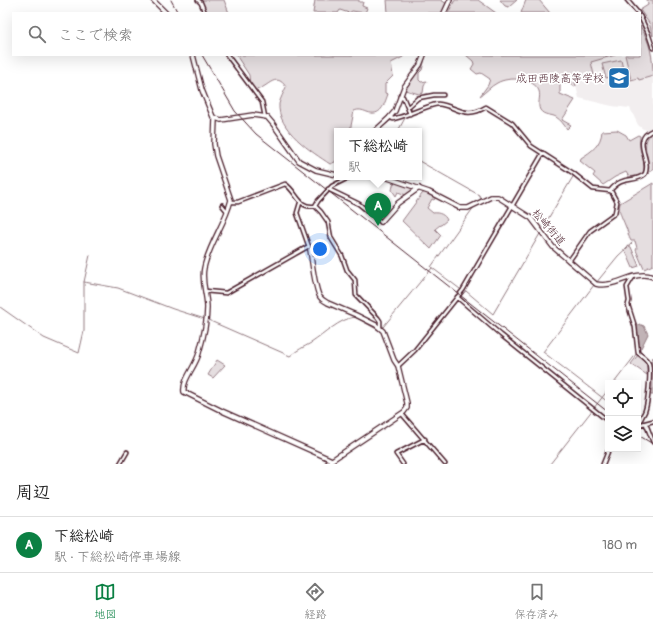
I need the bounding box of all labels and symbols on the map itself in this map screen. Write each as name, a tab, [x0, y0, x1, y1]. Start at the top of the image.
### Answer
school or university icon: 成田西陵高等学校	[606, 65, 632, 91]
place label: 成田西陵高等学校	[516, 72, 604, 85]
pin: A	[365, 193, 391, 226]
street label: 松崎街道	[529, 206, 568, 248]
your location	[310, 239, 330, 259]

